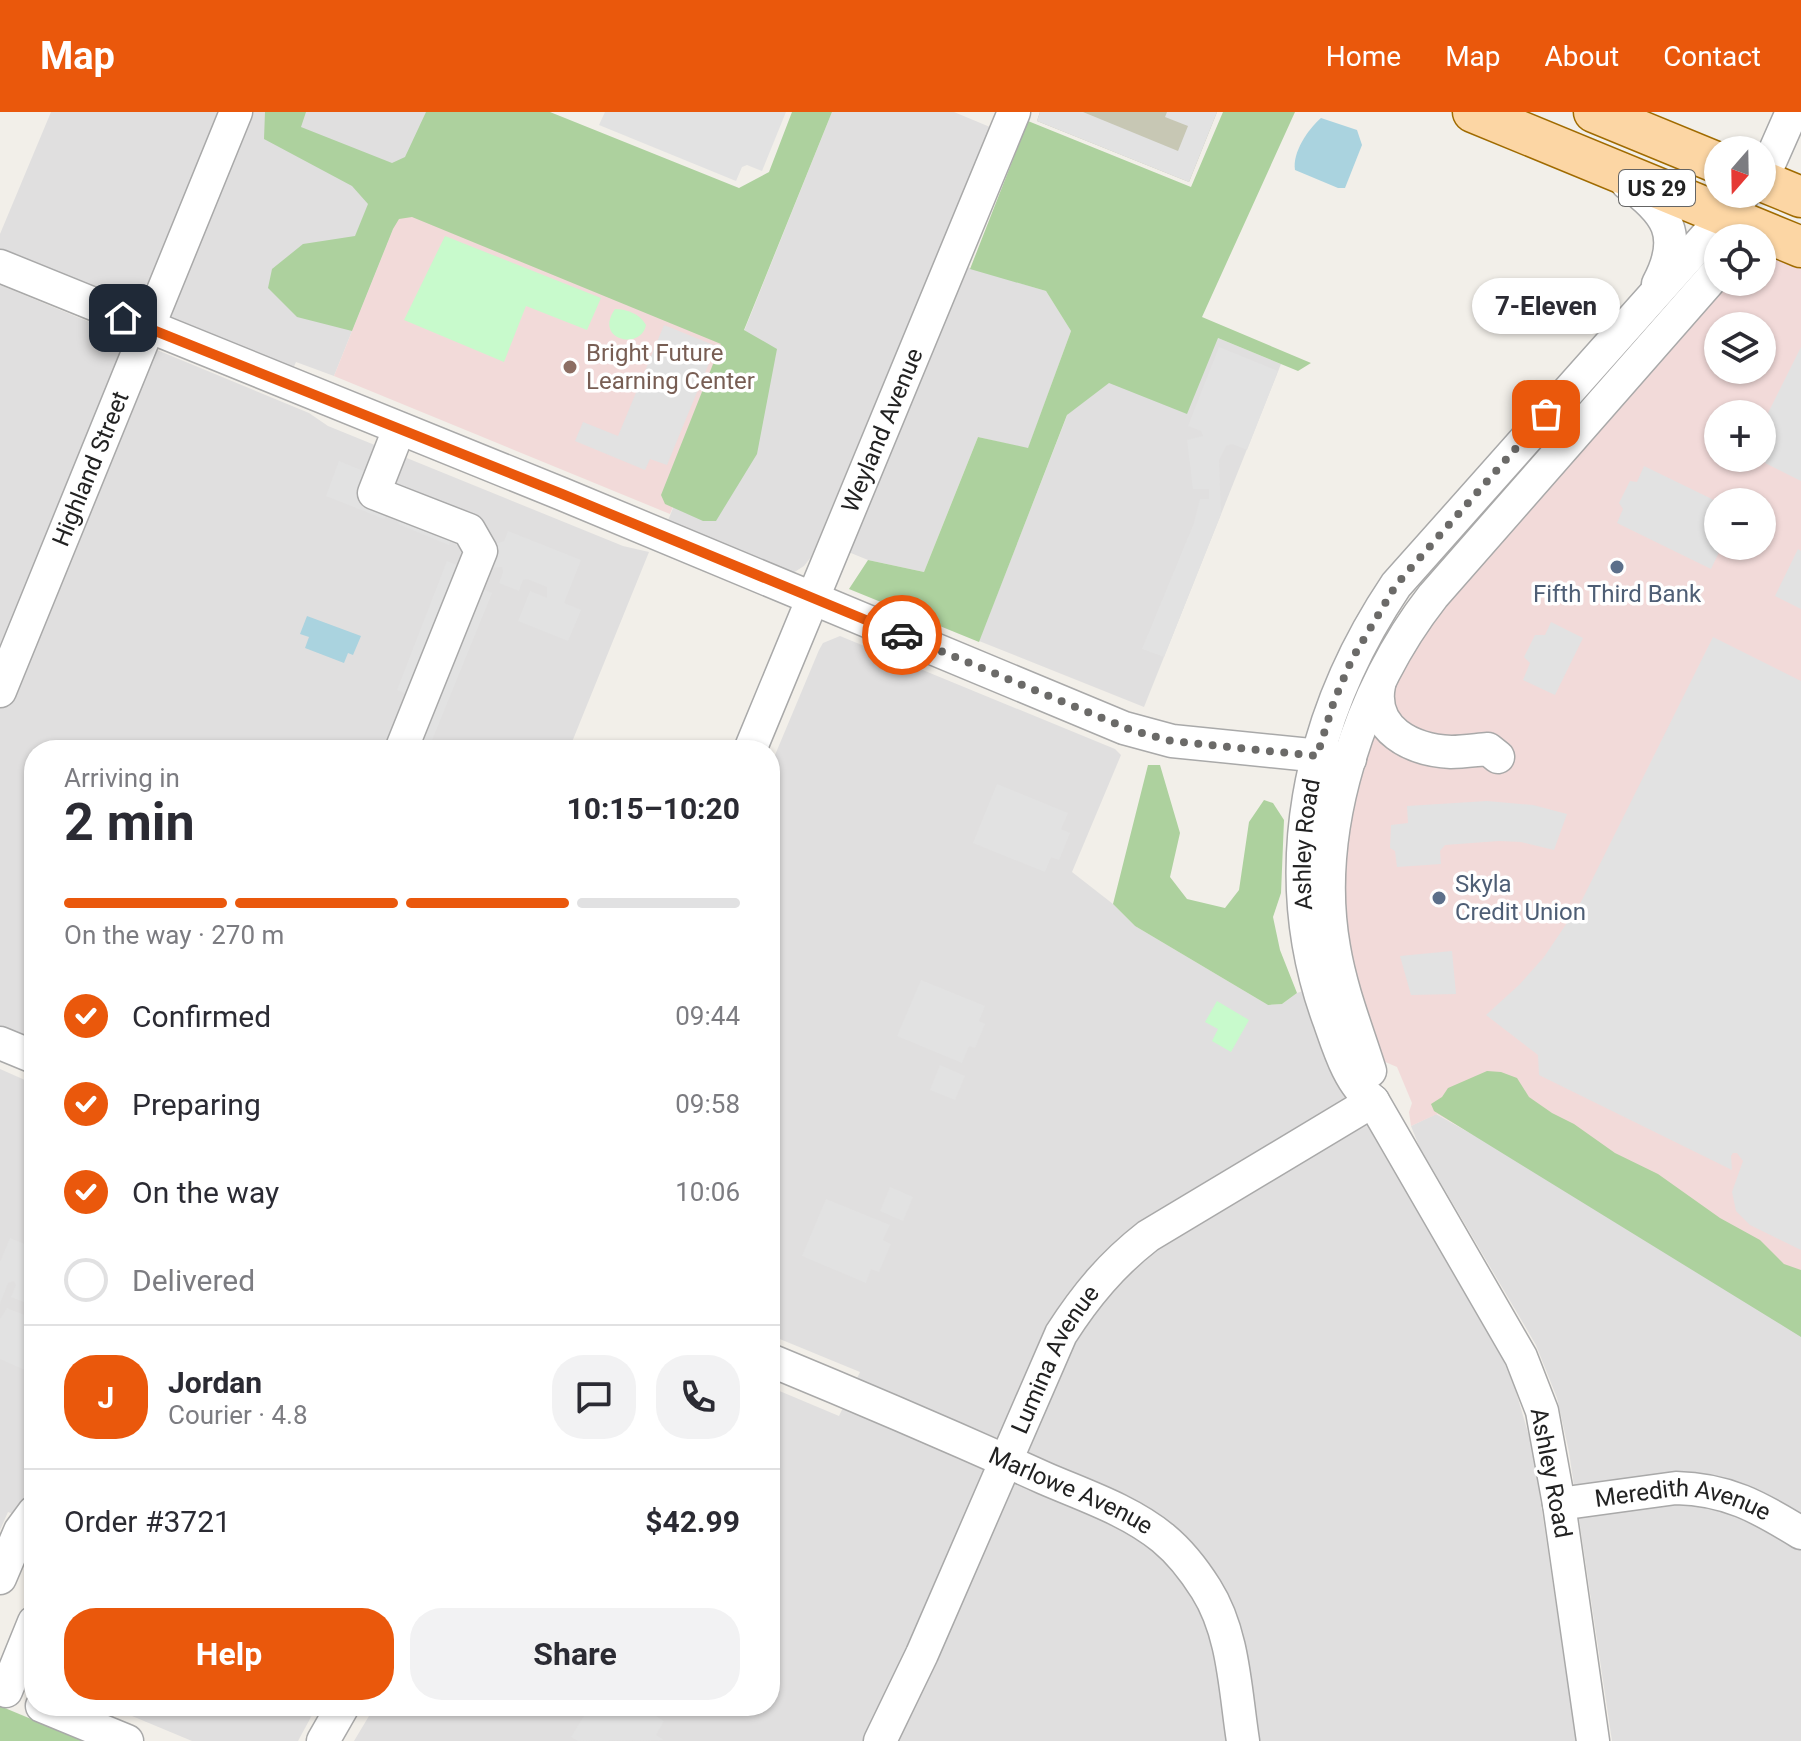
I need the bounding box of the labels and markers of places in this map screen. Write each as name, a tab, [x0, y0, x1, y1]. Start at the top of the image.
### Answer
callout: 7-Eleven	[1472, 278, 1620, 334]
pin	[89, 284, 157, 352]
place label: Bright Future Learning Center	[586, 339, 755, 395]
marker: Bright Future Learning Center	[561, 358, 579, 376]
pin	[1512, 380, 1580, 448]
marker: Fifth Third Bank	[1608, 558, 1626, 576]
place label: Fifth Third Bank	[1533, 580, 1702, 608]
place label: Skyla Credit Union	[1455, 870, 1586, 926]
marker: Skyla Credit Union	[1430, 889, 1448, 907]

